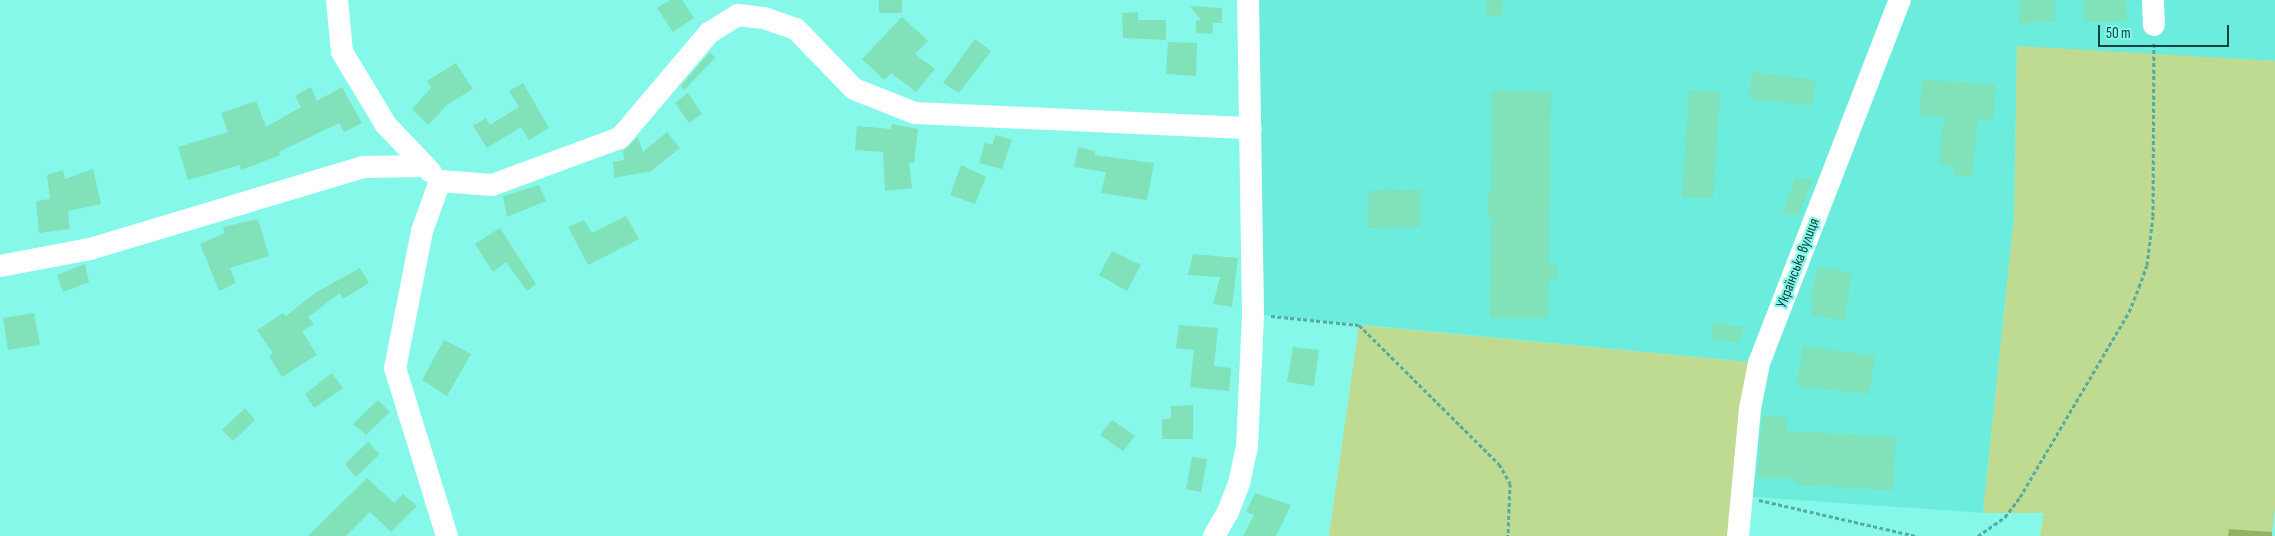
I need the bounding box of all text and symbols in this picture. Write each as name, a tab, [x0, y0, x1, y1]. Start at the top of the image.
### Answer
scale bar	[2100, 15, 2231, 47]
text: 50 m	[2106, 24, 2131, 43]
street label: Українська вулиця	[1773, 216, 1823, 310]

